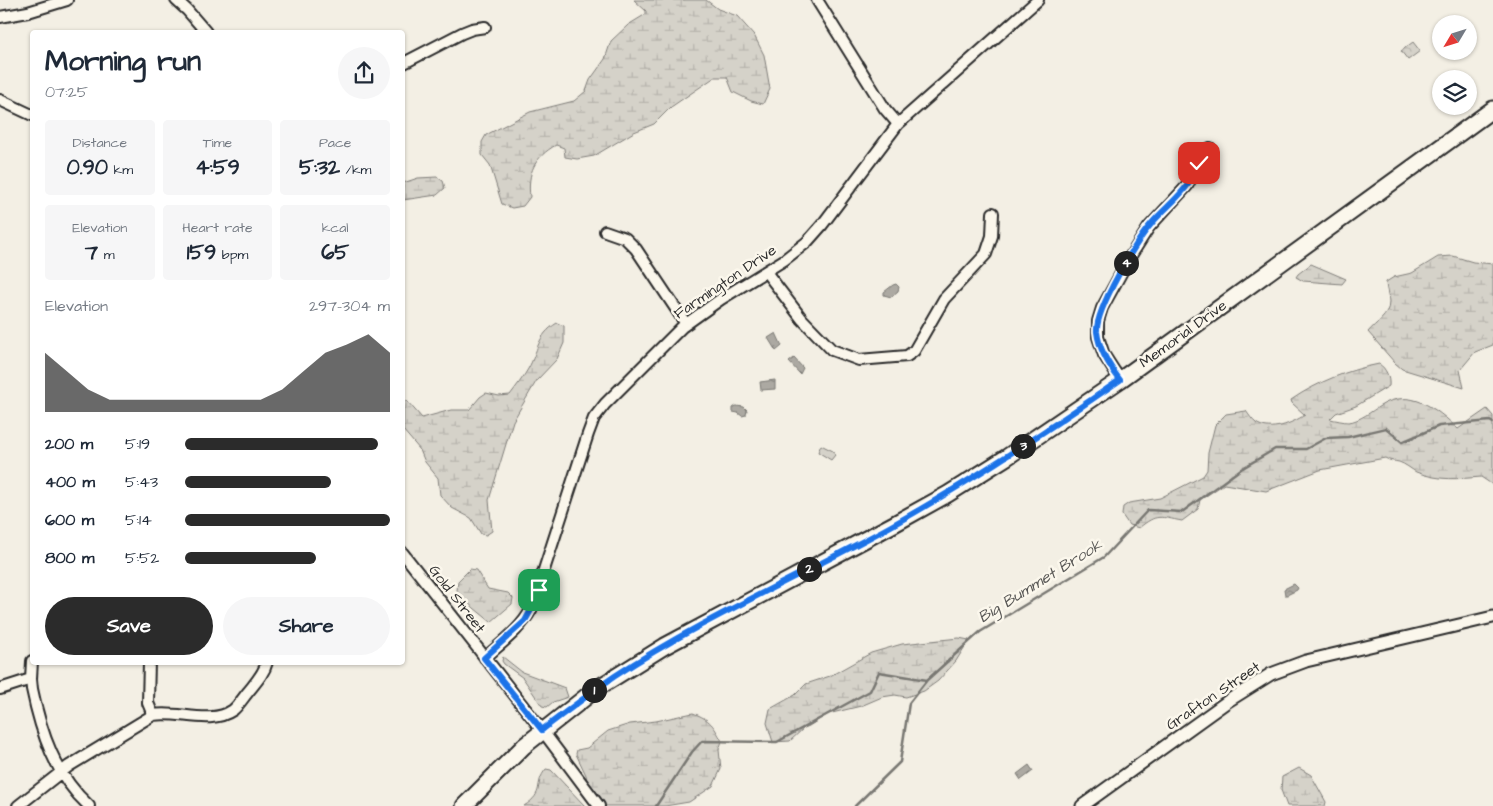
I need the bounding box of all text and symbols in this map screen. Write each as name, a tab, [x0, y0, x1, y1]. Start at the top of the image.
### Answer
north arrow	[1432, 15, 1478, 60]
map controls	[1432, 15, 1477, 115]
text: Morning run	[45, 42, 201, 81]
button: share	[338, 47, 390, 99]
button: layers	[1432, 70, 1477, 115]
text: 07:25	[45, 81, 88, 103]
text: Distance	[73, 133, 127, 153]
text: Time	[203, 133, 232, 153]
text: Pace	[319, 133, 351, 153]
pin	[1178, 142, 1220, 184]
icon: check	[1185, 149, 1213, 177]
text: 0.90	[67, 153, 108, 182]
text: 4:59	[195, 153, 240, 182]
text: 5:32	[299, 153, 340, 182]
text: km	[108, 160, 133, 180]
text: /km	[340, 160, 371, 180]
text: Elevation	[72, 218, 127, 238]
text: Heart rate	[182, 218, 253, 238]
text: kcal	[322, 218, 349, 238]
text: 7	[85, 238, 98, 267]
text: 159	[187, 238, 216, 267]
text: 65	[321, 238, 349, 267]
street label: Farmington Drive	[670, 240, 781, 325]
text: m	[98, 245, 115, 265]
text: bpm	[216, 245, 248, 265]
pin: 4	[1114, 250, 1138, 276]
text: 4	[1122, 253, 1131, 273]
text: Elevation	[45, 295, 108, 317]
text: 297–304 m	[309, 295, 390, 317]
street label: Memorial Drive	[1135, 295, 1231, 373]
text: 200 m	[45, 433, 93, 455]
text: 5:19	[125, 433, 150, 455]
pin: 3	[1010, 434, 1036, 458]
text: 3	[1020, 436, 1027, 456]
text: 400 m	[45, 471, 95, 493]
text: 5:43	[125, 471, 158, 493]
text: 600 m	[45, 509, 94, 531]
text: 5:14	[125, 509, 152, 531]
water label: Big Bummet Brook	[974, 533, 1108, 629]
text: 800 m	[45, 547, 94, 569]
text: 5:52	[125, 547, 159, 569]
pin: 2	[796, 556, 822, 582]
text: 2	[805, 559, 814, 579]
street label: Gold Street	[424, 561, 490, 637]
pin	[518, 569, 560, 611]
icon: arrive	[525, 576, 553, 604]
button: Save	[45, 597, 213, 655]
button: Share	[223, 597, 390, 655]
street label: Grafton Street	[1162, 657, 1264, 735]
pin: 1	[582, 678, 606, 702]
text: 1	[594, 680, 595, 700]

